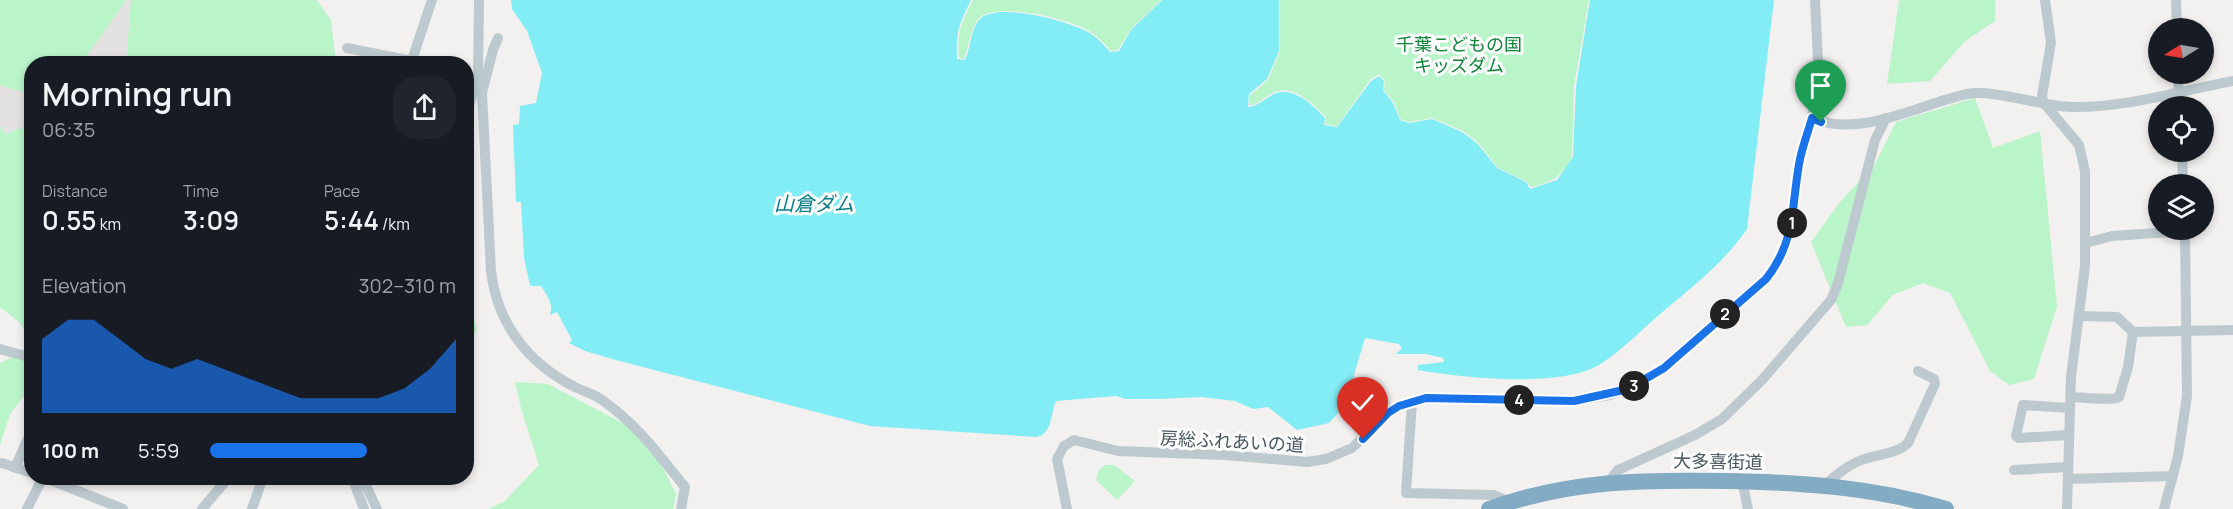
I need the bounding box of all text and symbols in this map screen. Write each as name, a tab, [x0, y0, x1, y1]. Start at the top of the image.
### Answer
north arrow	[2148, 18, 2214, 84]
map controls	[2148, 18, 2214, 240]
park label: 千葉こどもの国 キッズダム	[1396, 32, 1522, 77]
pin	[1795, 60, 1846, 122]
icon: arrive	[1804, 69, 1837, 102]
text: Morning run	[42, 71, 232, 116]
button: share	[393, 76, 456, 139]
button: locate	[2148, 96, 2214, 162]
text: 06:35	[42, 116, 95, 143]
button: layers	[2148, 174, 2214, 240]
text: Distance	[42, 180, 108, 202]
text: Time	[183, 180, 219, 202]
text: Pace	[324, 180, 360, 202]
water label: 山倉ダム	[774, 190, 854, 217]
text: 0.55	[42, 202, 96, 238]
text: 3:09	[183, 202, 239, 238]
text: 5:44	[324, 202, 379, 238]
pin: 1	[1777, 208, 1807, 238]
text: 1	[1788, 212, 1796, 234]
text: km	[96, 213, 121, 235]
text: /km	[379, 213, 410, 235]
text: Elevation	[42, 272, 126, 299]
text: 302–310 m	[359, 272, 456, 299]
pin: 2	[1710, 299, 1740, 329]
text: 2	[1720, 303, 1730, 325]
pin: 3	[1619, 371, 1649, 401]
text: 3	[1629, 375, 1639, 397]
pin	[1337, 377, 1388, 439]
pin: 4	[1504, 385, 1534, 415]
icon: check	[1346, 386, 1379, 419]
text: 4	[1514, 389, 1524, 411]
street label: 房総ふれあいの道	[1159, 425, 1305, 457]
text: 100 m	[42, 437, 99, 464]
text: 5:59	[138, 437, 180, 464]
street label: 大多喜街道	[1673, 448, 1763, 474]

